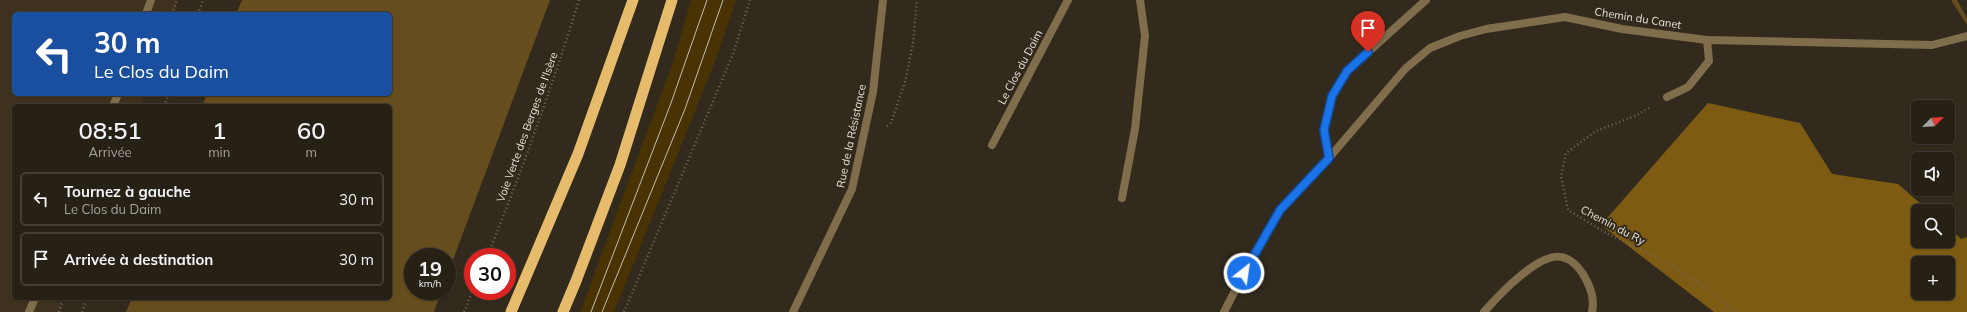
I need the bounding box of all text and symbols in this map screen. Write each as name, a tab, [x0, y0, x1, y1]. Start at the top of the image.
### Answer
street label: Chemin du Canet	[1594, 4, 1682, 32]
pin	[1351, 11, 1385, 52]
icon: arrive	[1357, 17, 1379, 39]
text: 30 m	[94, 25, 160, 60]
street label: Le Clos du Daim	[994, 27, 1046, 107]
icon: left	[28, 28, 80, 80]
street label: Voie Verte des Berges de l'Isère	[493, 50, 561, 204]
text: Le Clos du Daim	[94, 60, 229, 83]
street label: Rue de la Résistance	[833, 83, 869, 189]
north arrow	[1911, 100, 1955, 144]
map controls	[1911, 100, 1955, 300]
text: 08:51	[78, 115, 142, 145]
text: 1	[212, 115, 226, 145]
text: 60	[297, 115, 326, 145]
text: Arrivée	[89, 144, 132, 160]
text: min	[208, 144, 230, 160]
text: m	[305, 144, 317, 160]
button: sound	[1911, 152, 1955, 196]
text: Tournez à gauche	[64, 182, 191, 201]
icon: left	[30, 188, 52, 210]
text: 30 m	[339, 190, 374, 209]
text: Le Clos du Daim	[64, 201, 161, 217]
street label: Chemin du Ry	[1578, 202, 1648, 248]
button: search	[1911, 204, 1955, 248]
icon: arrive	[30, 248, 52, 270]
speed limit sign: 30	[464, 248, 516, 300]
text: Arrivée à destination	[64, 250, 213, 269]
text: 30 m	[339, 250, 374, 269]
position arrow	[1223, 252, 1265, 294]
text: 19	[418, 256, 442, 281]
button: +	[1911, 256, 1955, 300]
text: km/h	[419, 277, 441, 290]

